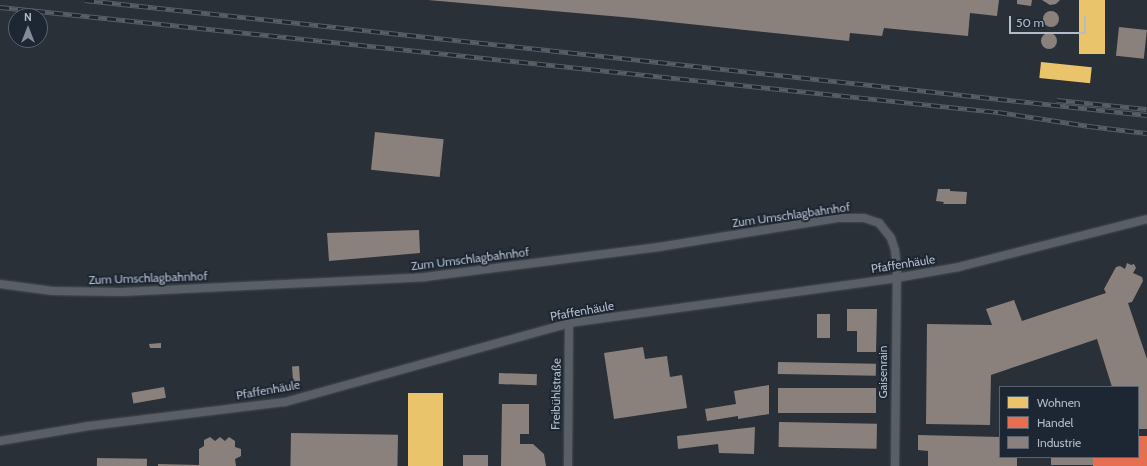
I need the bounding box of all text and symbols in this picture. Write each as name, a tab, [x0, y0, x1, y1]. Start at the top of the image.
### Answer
north arrow	[8, 8, 48, 48]
scale bar	[1011, 8, 1088, 34]
text: N	[24, 10, 32, 24]
text: 50 m	[1016, 15, 1044, 30]
street label: Zum Umschlagbahnhof	[731, 200, 851, 230]
street label: Zum Umschlagbahnhof	[410, 245, 530, 273]
street label: Pfaffenhäule	[870, 252, 936, 276]
street label: Zum Umschlagbahnhof	[88, 269, 208, 287]
street label: Pfaffenhäule	[549, 298, 615, 324]
street label: Gaisenrain	[876, 346, 890, 398]
street label: Freibühlstraße	[548, 358, 564, 430]
street label: Pfaffenhäule	[235, 377, 301, 403]
legend	[999, 386, 1139, 458]
text: Wohnen	[1037, 395, 1081, 410]
text: Handel	[1037, 415, 1073, 430]
text: Industrie	[1037, 435, 1081, 450]

